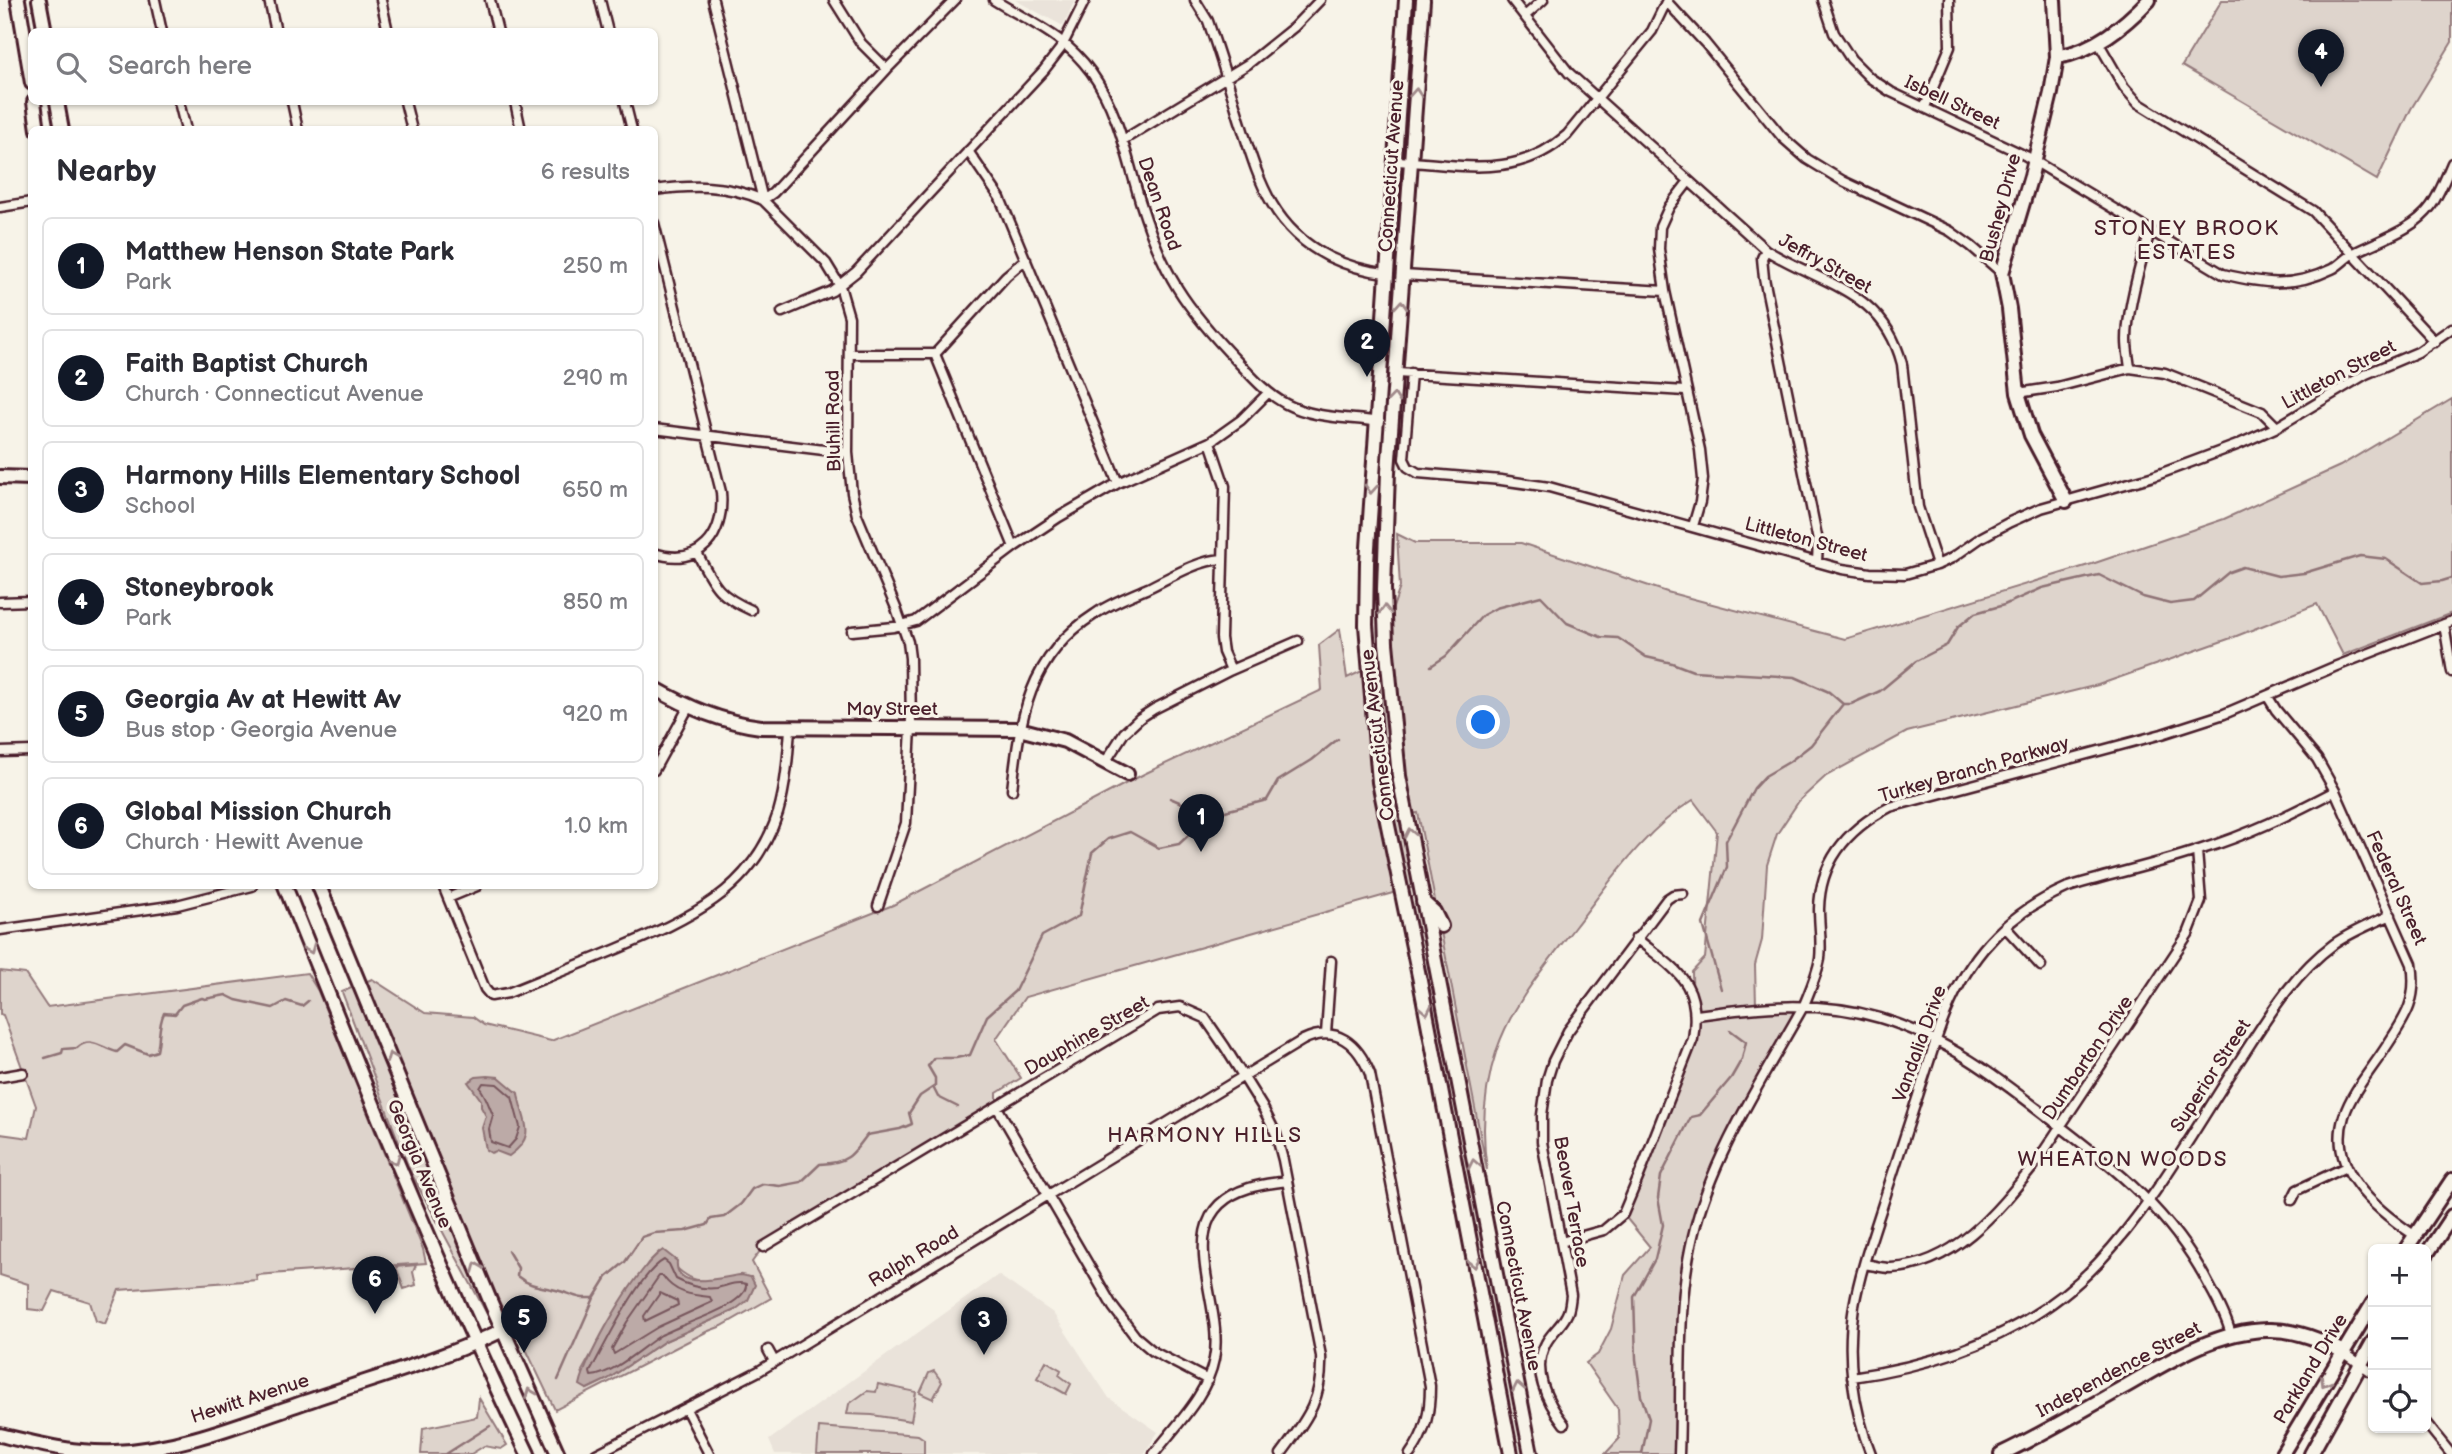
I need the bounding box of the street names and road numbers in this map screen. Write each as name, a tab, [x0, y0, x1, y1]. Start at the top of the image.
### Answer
street label: Isbell Street	[1901, 71, 2004, 135]
street label: Connecticut Avenue	[1375, 79, 1409, 253]
street label: Bushey Drive	[1975, 151, 2027, 265]
street label: Dean Road	[1132, 154, 1186, 254]
street label: Jeffry Street	[1774, 229, 1876, 299]
street label: Littleton Street	[2278, 335, 2400, 415]
street label: Bluhill Road	[822, 370, 846, 472]
street label: Littleton Street	[1742, 513, 1870, 567]
street label: Connecticut Avenue	[1356, 648, 1400, 822]
street label: May Street	[846, 698, 938, 721]
street label: Turkey Branch Parkway	[1876, 732, 2072, 808]
street label: Federal Street	[2361, 827, 2431, 949]
street label: Vandalia Drive	[1888, 982, 1952, 1106]
street label: Dauphine Street	[1021, 991, 1153, 1081]
street label: Dumbarton Drive	[2038, 991, 2138, 1125]
street label: Superior Street	[2166, 1015, 2256, 1137]
street label: Georgia Avenue	[381, 1096, 457, 1232]
street label: Beaver Terrace	[1548, 1135, 1594, 1269]
street label: Connecticut Avenue	[1490, 1199, 1546, 1373]
street label: Ralph Road	[865, 1221, 963, 1293]
street label: Parkland Drive	[2269, 1310, 2353, 1428]
street label: Independence Street	[2033, 1317, 2205, 1423]
street label: Hewitt Avenue	[188, 1369, 312, 1429]

